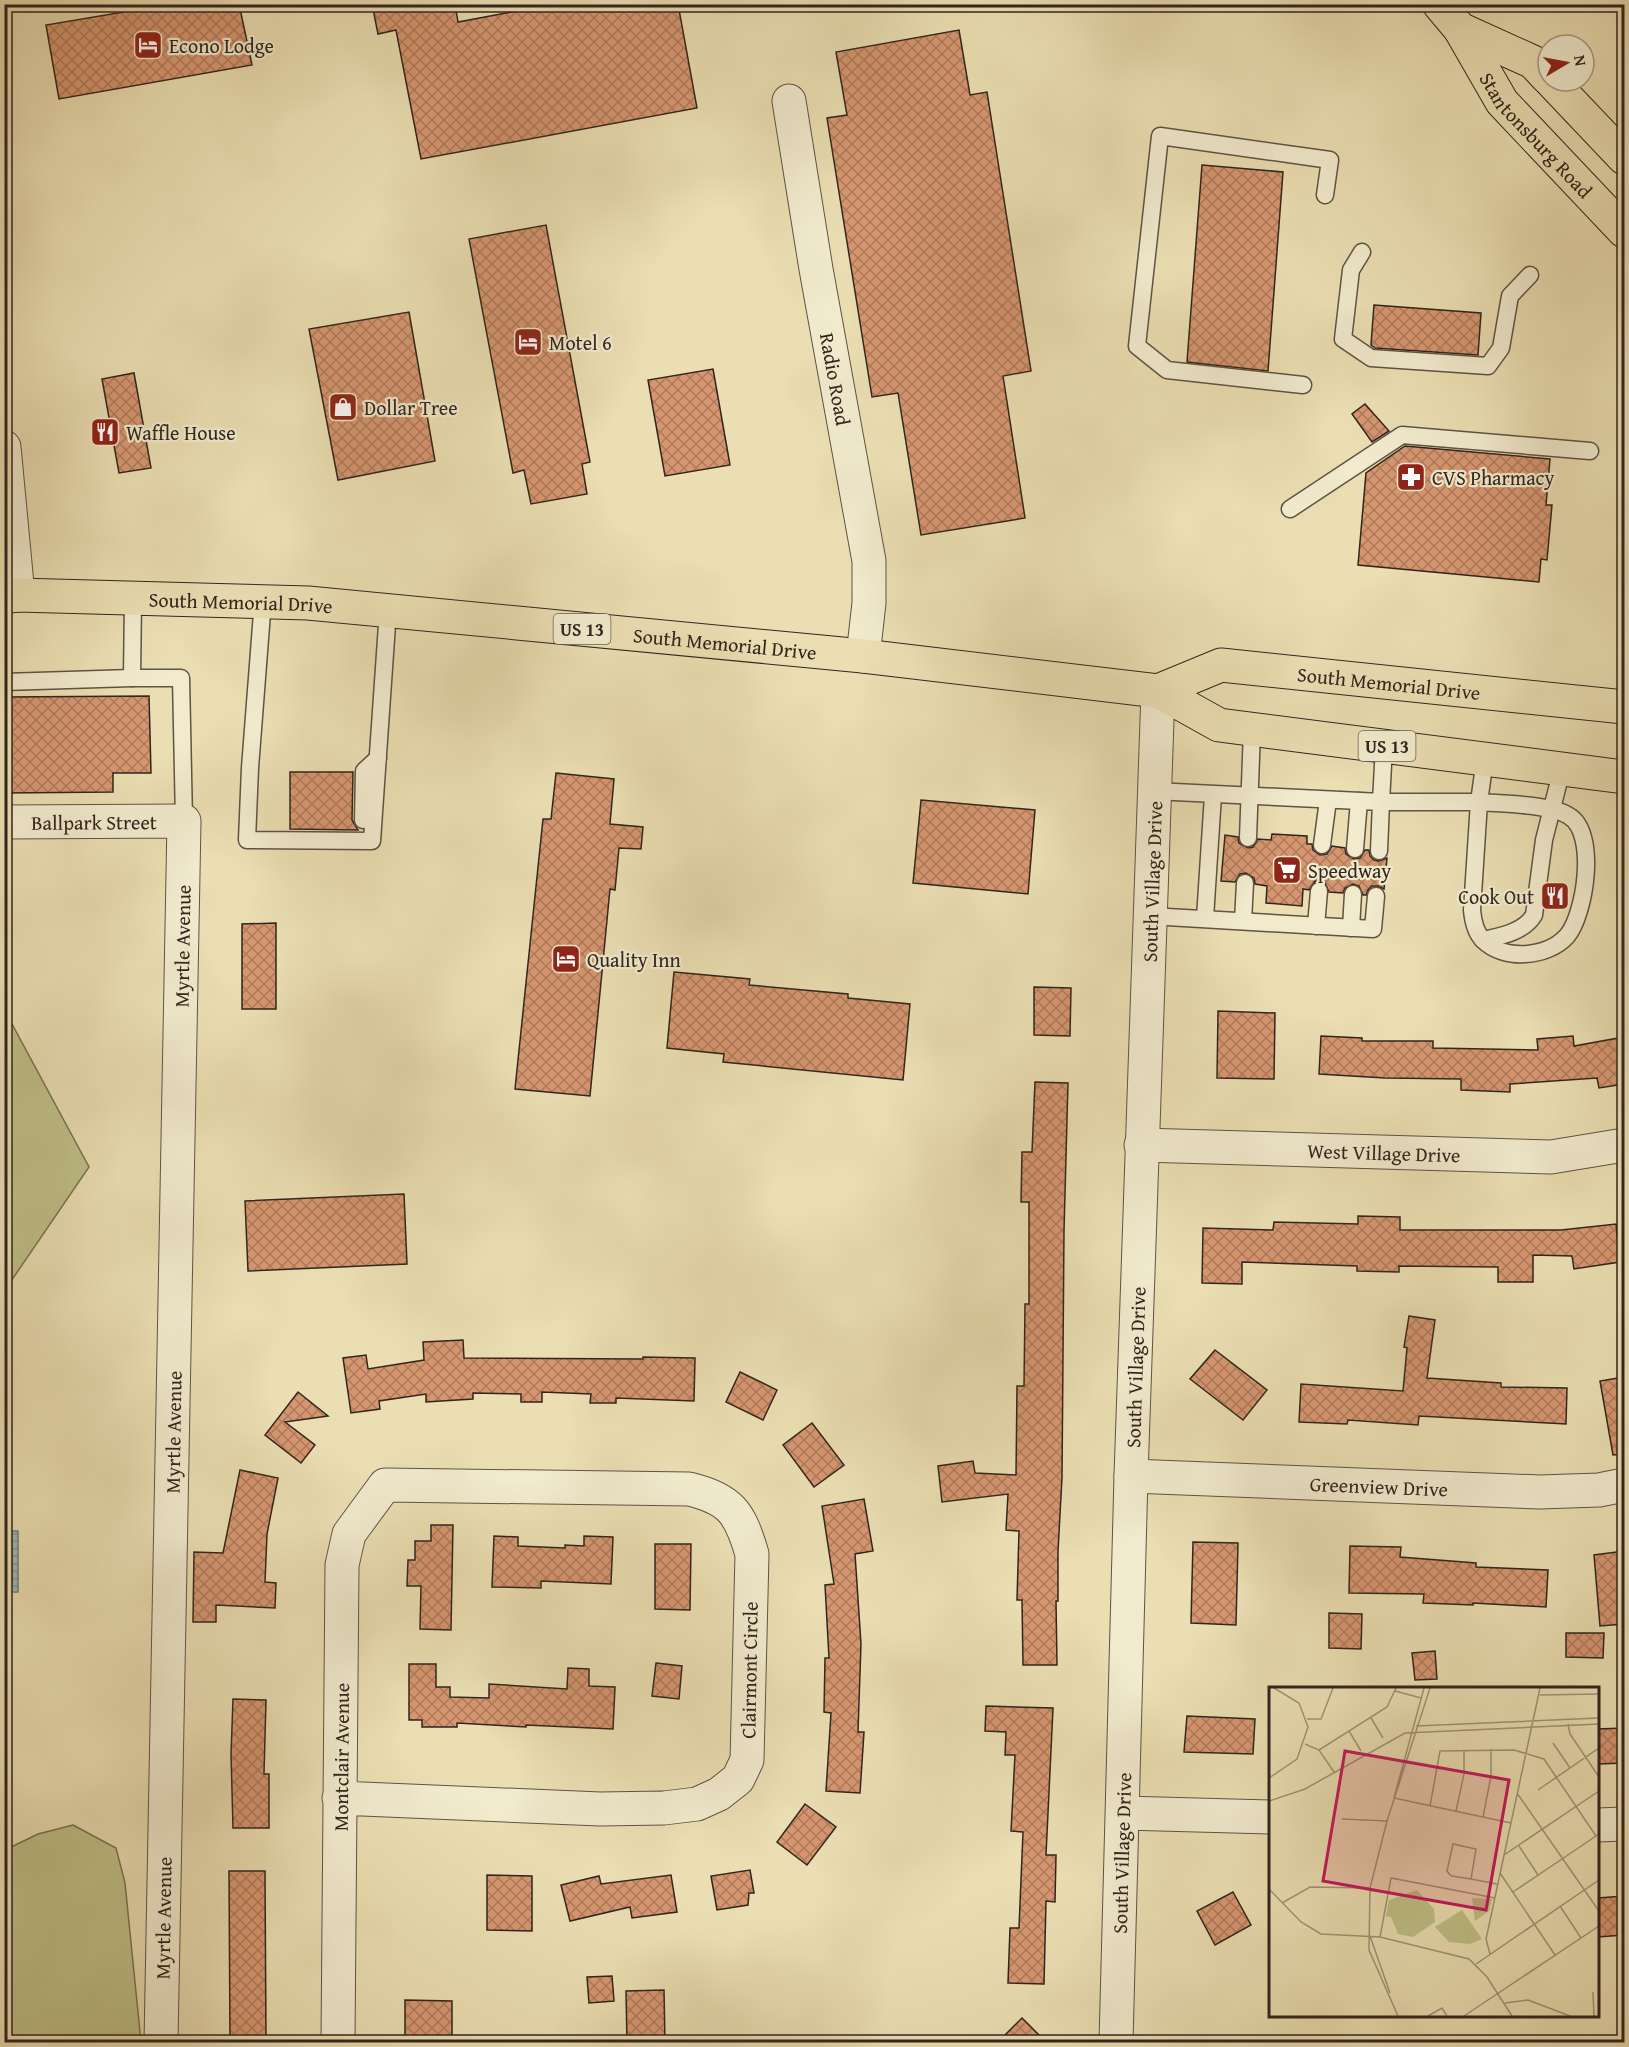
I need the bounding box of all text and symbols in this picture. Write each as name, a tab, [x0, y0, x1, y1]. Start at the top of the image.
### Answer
hotel icon: Econo Lodge	[132, 29, 164, 61]
place label: Econo Lodge	[169, 31, 274, 60]
north arrow	[1536, 33, 1596, 93]
text: N	[1568, 53, 1594, 68]
street label: Stantonsburg Road	[1473, 66, 1600, 204]
hotel icon: Motel 6	[512, 326, 544, 358]
place label: Motel 6	[549, 328, 612, 357]
street label: Radio Road	[813, 330, 859, 428]
shop icon: Dollar Tree	[327, 391, 359, 423]
place label: Dollar Tree	[364, 393, 458, 422]
restaurant icon: Waffle House	[89, 416, 121, 448]
place label: Waffle House	[126, 418, 236, 447]
pharmacy icon: CVS Pharmacy	[1395, 461, 1427, 493]
place label: CVS Pharmacy	[1432, 463, 1554, 492]
street label: South Memorial Drive	[148, 584, 334, 620]
road number: US 13	[554, 614, 610, 644]
street label: South Memorial Drive	[632, 620, 818, 666]
street label: South Memorial Drive	[1296, 659, 1482, 706]
road number: US 13	[1358, 731, 1416, 761]
street label: South Village Drive	[1134, 800, 1169, 963]
street label: Ballpark Street	[31, 807, 157, 836]
supermarket icon: Speedway	[1271, 854, 1303, 886]
place label: Speedway	[1308, 856, 1391, 885]
restaurant icon: Cook Out	[1539, 880, 1571, 912]
place label: Cook Out	[1458, 882, 1534, 911]
street label: Myrtle Avenue	[166, 884, 198, 1008]
hotel icon: Quality Inn	[550, 943, 582, 975]
place label: Quality Inn	[587, 945, 681, 974]
street label: West Village Drive	[1307, 1135, 1461, 1169]
street label: South Village Drive	[1117, 1286, 1152, 1449]
street label: Myrtle Avenue	[157, 1370, 189, 1494]
street label: Greenview Drive	[1309, 1469, 1448, 1503]
street label: Clairmont Circle	[733, 1601, 765, 1739]
street label: Montclair Avenue	[325, 1683, 356, 1831]
inset map	[1269, 1687, 1599, 2017]
street label: South Village Drive	[1104, 1772, 1138, 1934]
street label: Myrtle Avenue	[147, 1856, 179, 1980]

